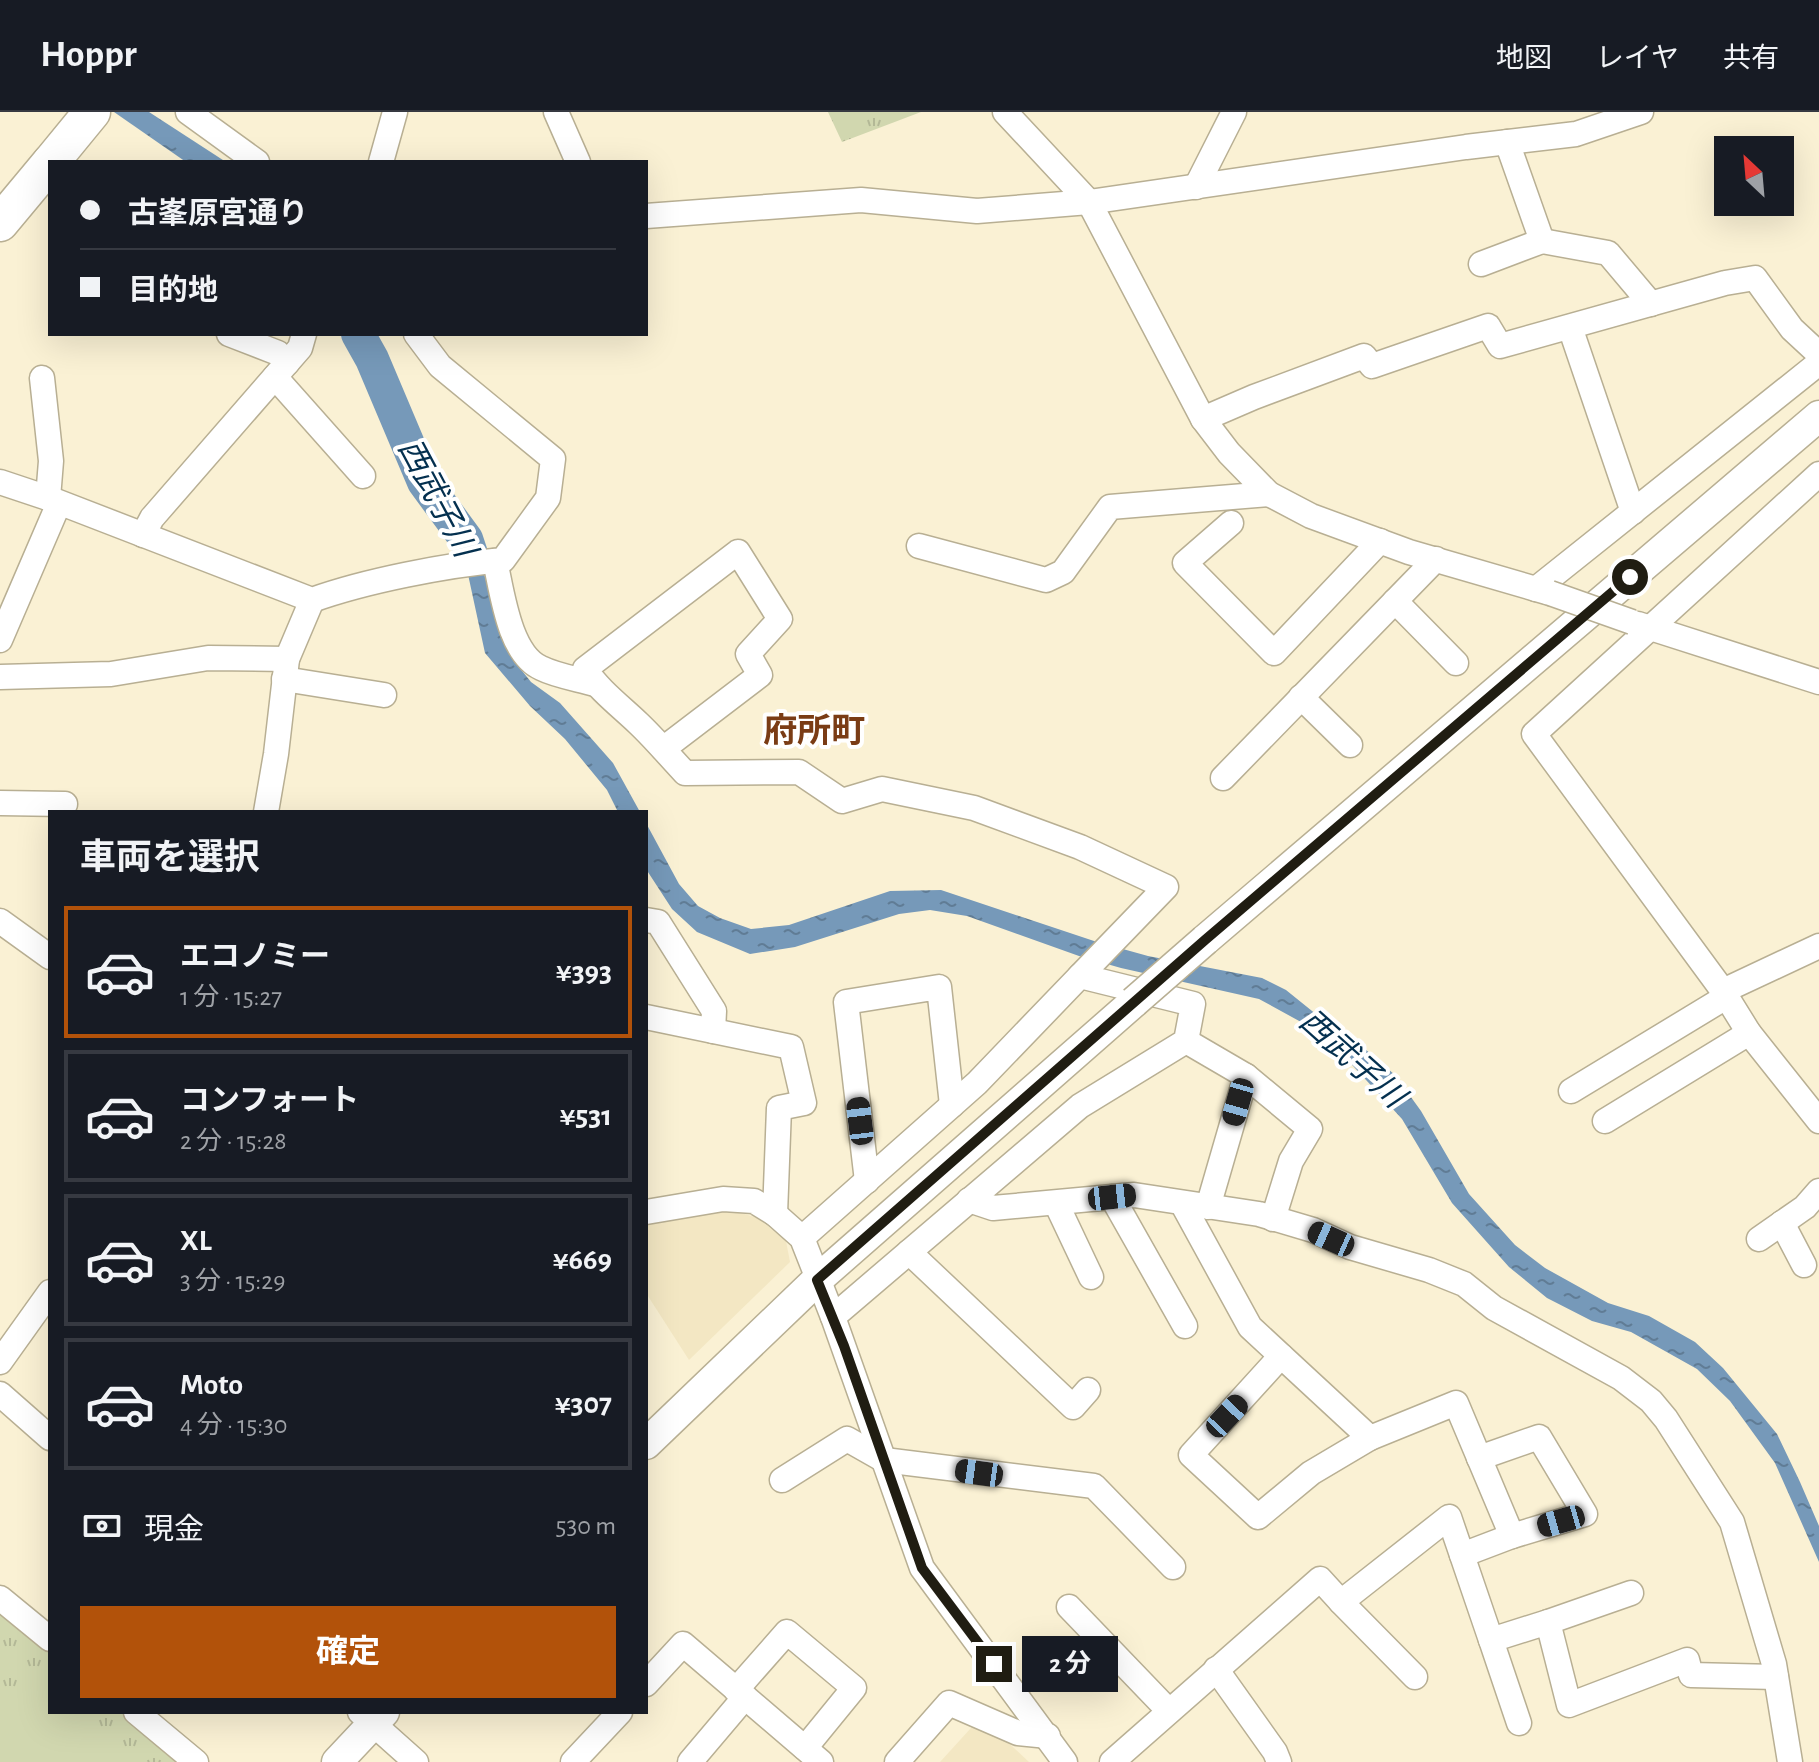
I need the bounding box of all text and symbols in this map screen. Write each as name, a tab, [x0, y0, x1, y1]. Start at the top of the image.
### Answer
text: Hoppr	[40, 36, 137, 74]
text: 地図	[1496, 45, 1552, 73]
text: レイヤ	[1596, 45, 1679, 73]
text: 共有	[1723, 45, 1779, 73]
north arrow	[1714, 136, 1794, 216]
map controls	[1714, 136, 1794, 216]
text: 古峯原宮通り	[128, 199, 308, 229]
text: 目的地	[128, 276, 218, 306]
water label: 西武子川	[393, 434, 483, 565]
route start	[1612, 559, 1648, 595]
district label: 府所町	[763, 713, 865, 749]
text: 車両を選択	[80, 840, 260, 876]
icon: car	[84, 936, 156, 1008]
text: エコノミー	[180, 942, 330, 972]
text: ¥393	[556, 957, 612, 987]
text: 1 分 · 15:27	[180, 984, 282, 1010]
water label: 西武子川	[1294, 1004, 1413, 1116]
car	[1220, 1076, 1256, 1128]
icon: car	[84, 1080, 156, 1152]
text: コンフォート	[180, 1086, 359, 1116]
car	[845, 1096, 875, 1146]
text: ¥531	[560, 1101, 612, 1131]
text: 2 分 · 15:28	[180, 1128, 287, 1154]
car	[1087, 1183, 1137, 1211]
car	[1304, 1218, 1358, 1260]
icon: car	[84, 1224, 156, 1296]
text: XL	[180, 1226, 212, 1256]
text: ¥669	[553, 1245, 612, 1275]
text: 3 分 · 15:29	[180, 1268, 285, 1294]
icon: car	[84, 1368, 156, 1440]
text: Moto	[180, 1370, 243, 1400]
text: ¥307	[555, 1389, 612, 1419]
car	[1202, 1390, 1252, 1442]
text: 4 分 · 15:30	[180, 1412, 288, 1438]
car	[954, 1458, 1004, 1488]
car	[1535, 1503, 1587, 1539]
icon: cash	[80, 1504, 124, 1548]
text: 530 m	[556, 1513, 616, 1539]
text: 現金	[144, 1515, 204, 1545]
button: 確定	[80, 1606, 616, 1698]
callout: 2 分	[1022, 1636, 1118, 1692]
route end	[976, 1646, 1012, 1682]
text: 2 分	[1049, 1651, 1091, 1677]

